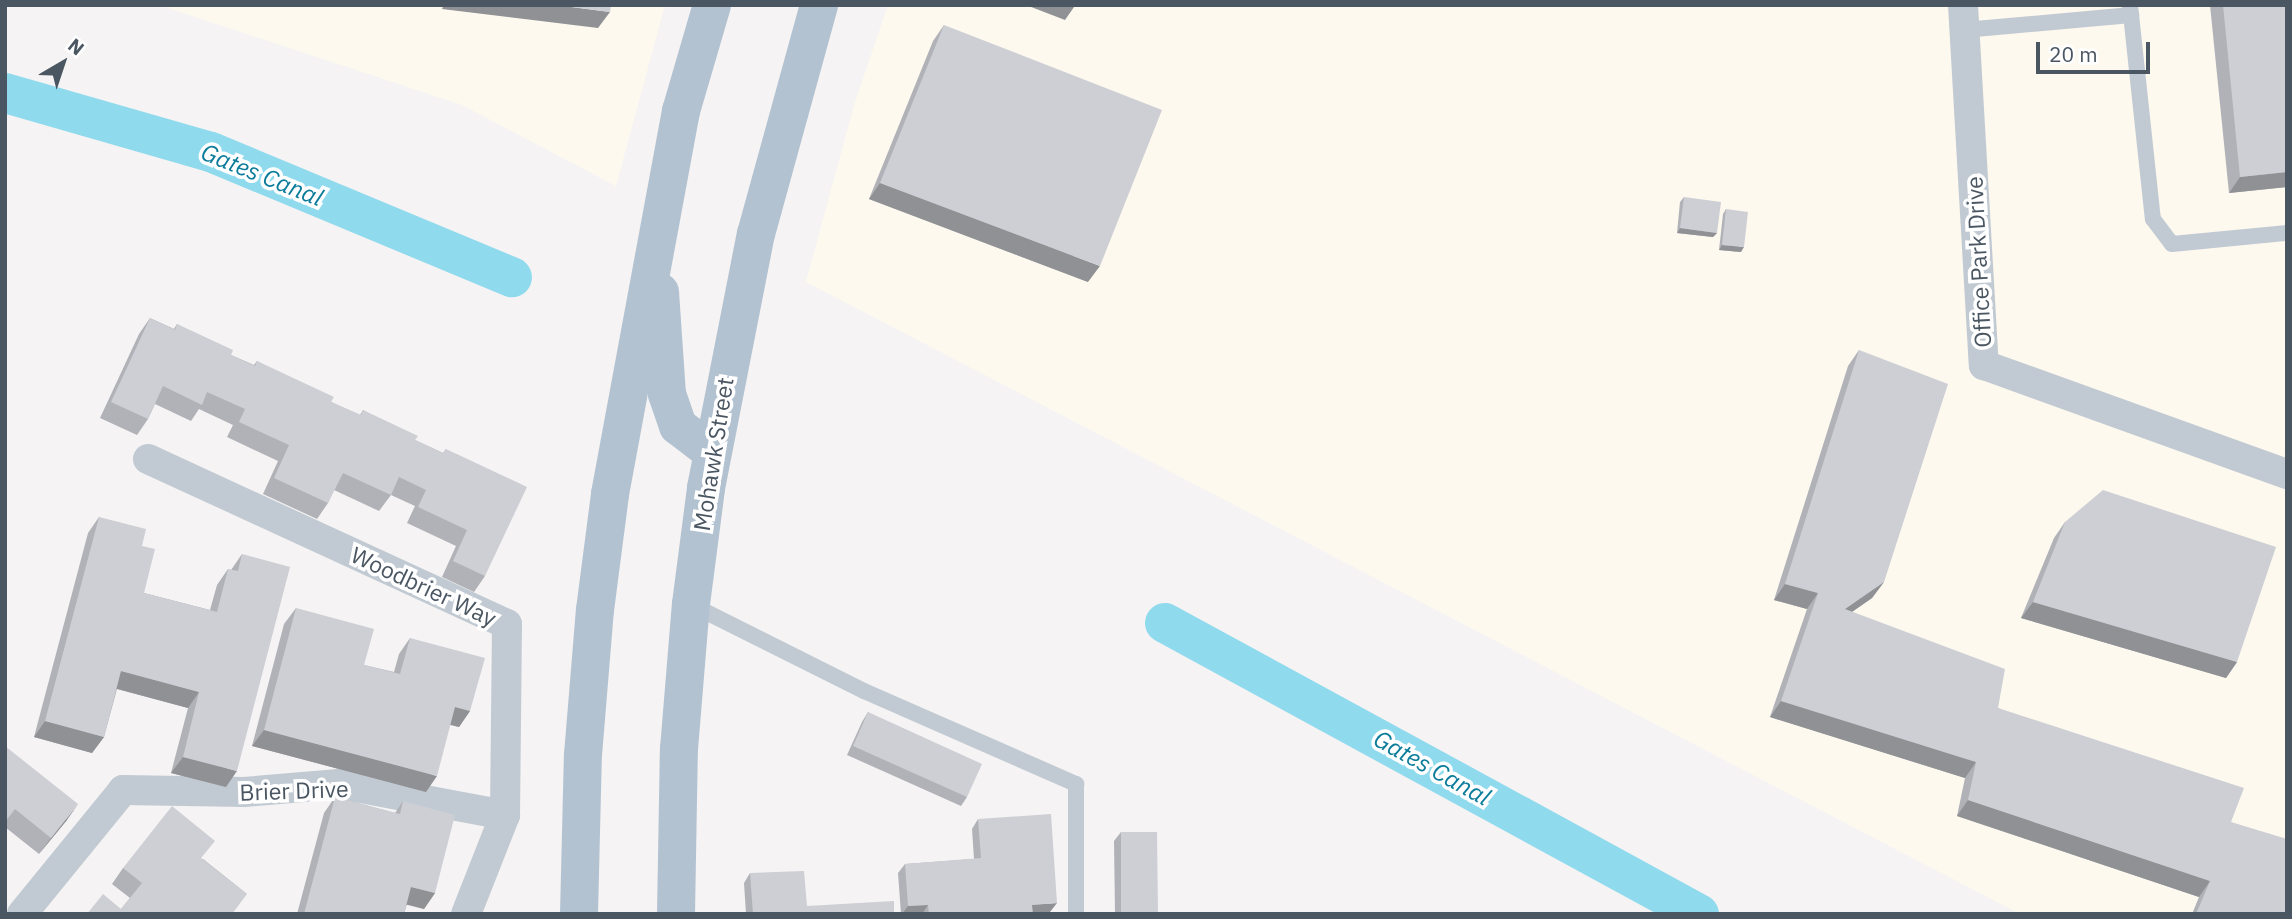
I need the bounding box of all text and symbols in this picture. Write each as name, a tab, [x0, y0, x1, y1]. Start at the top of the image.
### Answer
north arrow	[28, 28, 98, 98]
scale bar	[2040, 28, 2154, 72]
text: N	[63, 33, 89, 60]
text: 20 m	[2049, 40, 2098, 68]
water label: Gates Canal	[197, 138, 327, 212]
street label: Office Park Drive	[1960, 176, 1996, 348]
street label: Mohawk Street	[687, 375, 739, 533]
street label: Woodbrier Way	[347, 540, 501, 632]
water label: Gates Canal	[1369, 724, 1495, 812]
street label: Brier Drive	[239, 774, 349, 806]

